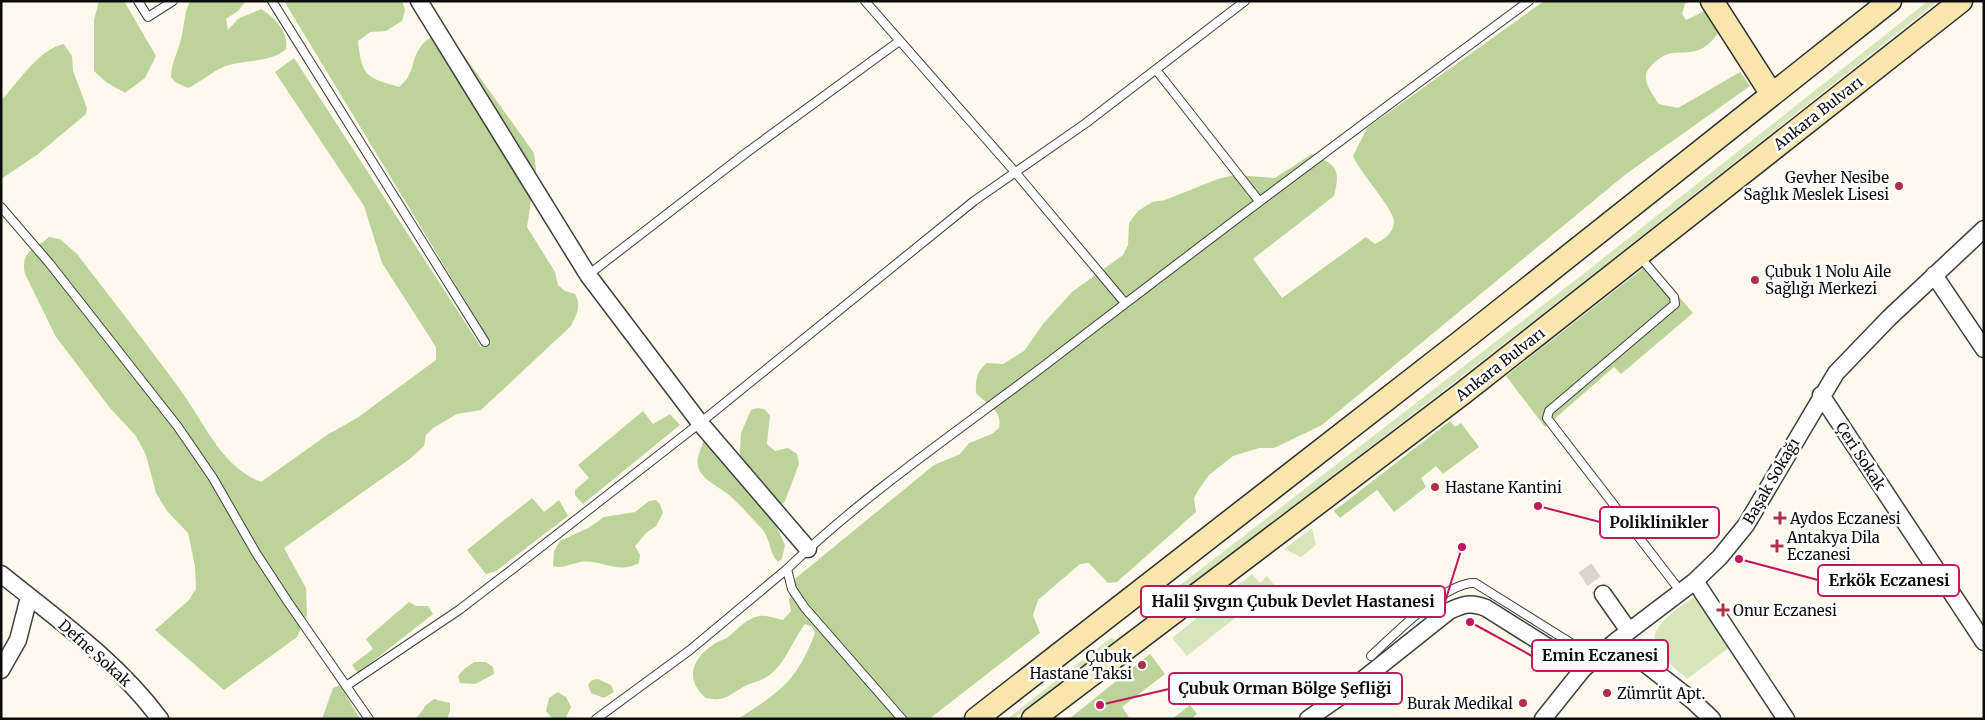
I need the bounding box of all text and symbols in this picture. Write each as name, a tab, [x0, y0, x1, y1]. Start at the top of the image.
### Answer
street label: Ankara Bulvarı	[1769, 72, 1867, 154]
place label: Gevher Nesibe Sağlık Meslek Lisesi	[1743, 168, 1889, 204]
marker: Gevher Nesibe Sağlık Meslek Lisesi	[1893, 180, 1905, 192]
place label: Çubuk 1 Nolu Aile Sağlığı Merkezi	[1765, 262, 1891, 298]
marker: Çubuk 1 Nolu Aile Sağlığı Merkezi	[1749, 274, 1761, 286]
street label: Ankara Bulvarı	[1451, 323, 1549, 405]
street label: Çeri Sokak	[1832, 418, 1890, 494]
street label: Başak Sokağı	[1739, 434, 1803, 528]
place label: Hastane Kantini	[1445, 478, 1562, 497]
marker: Hastane Kantini	[1429, 481, 1441, 493]
callout: Poliklinikler	[1600, 507, 1719, 538]
place label: Aydos Eczanesi	[1789, 509, 1901, 528]
text: Poliklinikler	[1609, 512, 1709, 532]
marker: Aydos Eczanesi	[1774, 512, 1786, 524]
place label: Antakya Dila Eczanesi	[1786, 528, 1880, 564]
marker: Antakya Dila Eczanesi	[1771, 540, 1783, 552]
callout: Erkök Eczanesi	[1818, 565, 1959, 596]
text: Erkök Eczanesi	[1828, 570, 1950, 590]
callout: Halil Şıvgın Çubuk Devlet Hastanesi	[1141, 586, 1445, 617]
text: Halil Şıvgın Çubuk Devlet Hastanesi	[1151, 591, 1435, 611]
place label: Onur Eczanesi	[1733, 601, 1837, 620]
marker: Onur Eczanesi	[1717, 604, 1729, 616]
street label: Defne Sokak	[55, 615, 136, 691]
callout: Emin Eczanesi	[1532, 640, 1668, 671]
text: Emin Eczanesi	[1542, 645, 1659, 665]
place label: Çubuk Hastane Taksi	[1030, 647, 1132, 683]
marker: Çubuk Hastane Taksi	[1136, 659, 1148, 671]
callout: Çubuk Orman Bölge Şefliği	[1169, 673, 1402, 704]
text: Çubuk Orman Bölge Şefliği	[1178, 678, 1392, 698]
place label: Zümrüt Apt.	[1617, 684, 1705, 703]
marker: Zümrüt Apt.	[1601, 687, 1613, 699]
place label: Burak Medikal	[1407, 694, 1513, 713]
marker: Burak Medikal	[1517, 697, 1529, 709]

